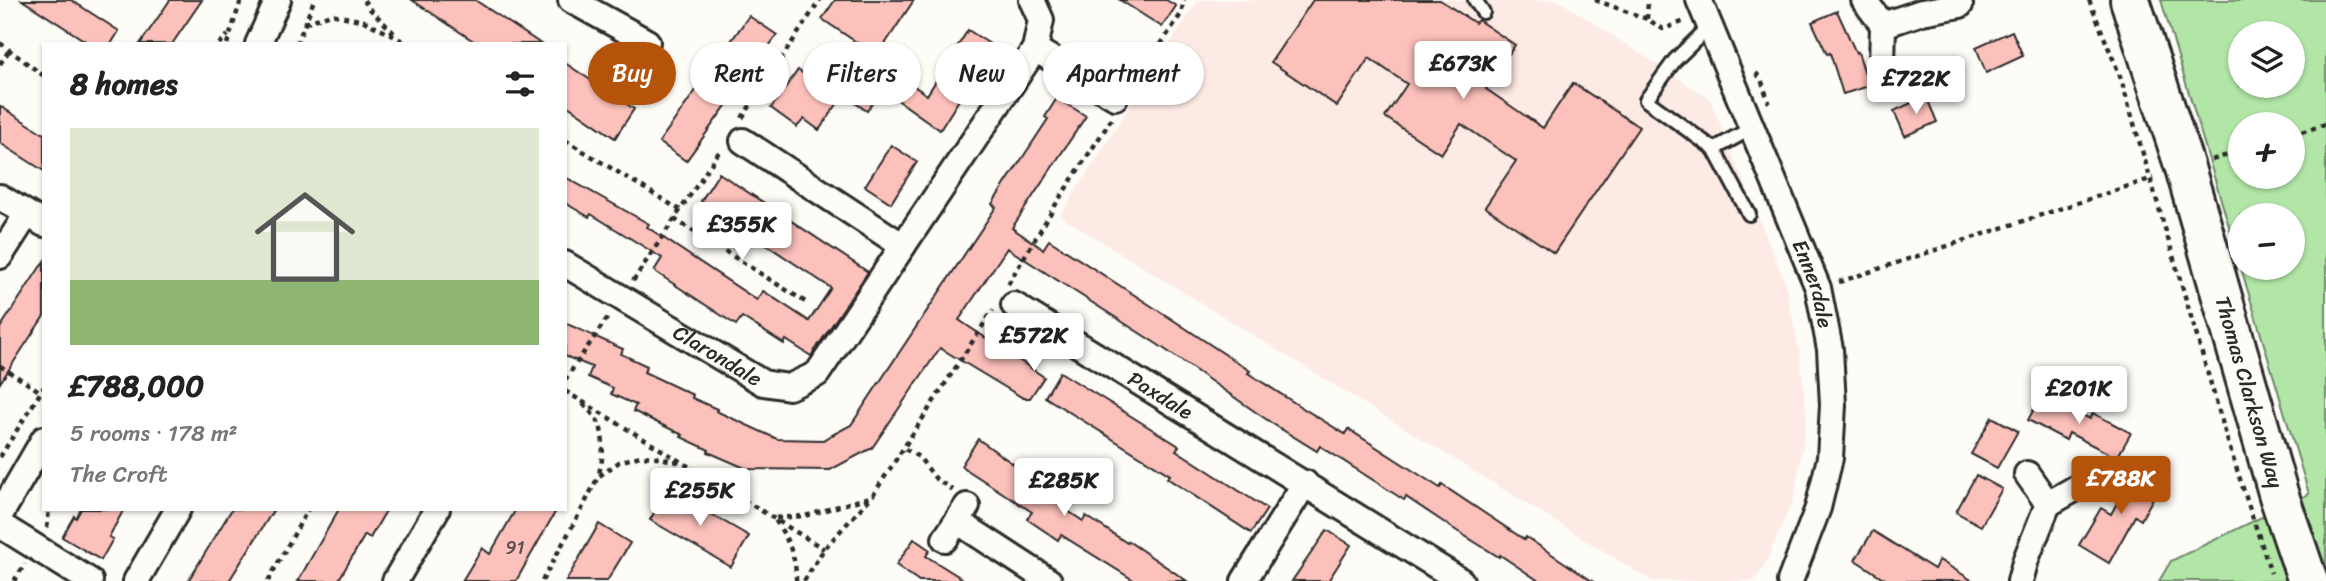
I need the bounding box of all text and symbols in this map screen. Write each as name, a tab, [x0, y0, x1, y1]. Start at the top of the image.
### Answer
map controls	[2228, 21, 2305, 280]
button: layers	[2228, 21, 2305, 98]
chip: Buy	[588, 42, 676, 105]
chip: Rent	[690, 42, 789, 105]
chip: Filters	[803, 42, 921, 105]
chip: New	[935, 42, 1029, 105]
chip: Apartment	[1043, 42, 1204, 105]
pin: £673K	[1414, 42, 1512, 101]
text: £673K	[1431, 43, 1496, 84]
text: 8 homes	[70, 57, 178, 111]
pin: £722K	[1867, 57, 1965, 116]
text: £722K	[1883, 58, 1949, 99]
icon: filters	[501, 65, 539, 103]
button: +	[2228, 112, 2305, 189]
icon: home	[242, 174, 368, 300]
pin: £355K	[693, 202, 791, 262]
button: −	[2228, 203, 2305, 280]
text: £355K	[709, 204, 775, 245]
street label: Ennerdale	[1781, 233, 1844, 331]
street label: Thomas Clarkson Way	[2204, 292, 2295, 493]
street label: Clarondale	[665, 314, 770, 398]
pin: £572K	[985, 314, 1083, 373]
text: £572K	[1001, 315, 1067, 356]
text: £788,000	[70, 359, 204, 413]
street label: Paxdale	[1120, 360, 1201, 430]
pin: £201K	[2030, 366, 2128, 426]
text: £201K	[2047, 368, 2111, 409]
text: 5 rooms · 178 m²	[70, 413, 238, 454]
text: The Croft	[70, 454, 168, 495]
pin: £788K	[2072, 456, 2170, 516]
pin: £285K	[1015, 458, 1113, 518]
text: £788K	[2087, 458, 2155, 499]
text: £285K	[1030, 460, 1098, 501]
pin: £255K	[651, 468, 749, 528]
text: £255K	[666, 470, 734, 511]
house number: 91	[506, 532, 525, 564]

